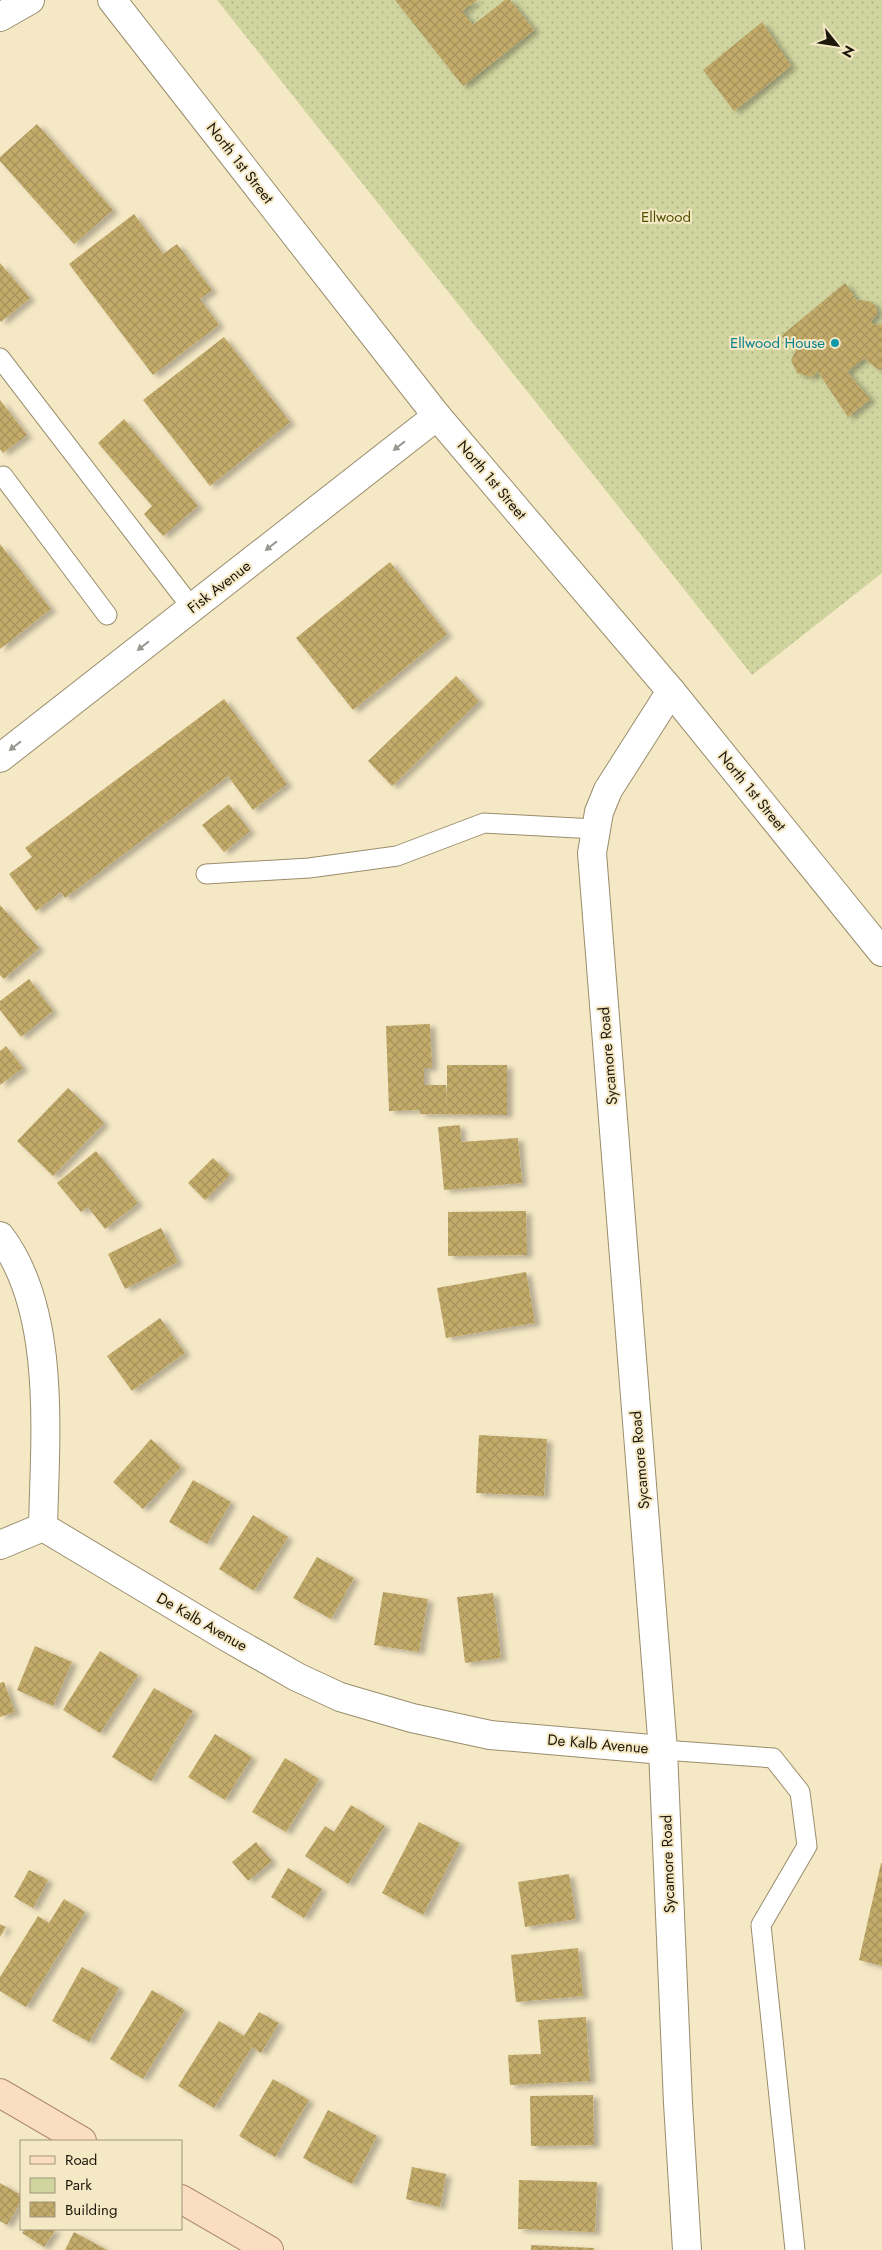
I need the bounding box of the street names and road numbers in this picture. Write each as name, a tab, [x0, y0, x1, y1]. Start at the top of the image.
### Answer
street label: North 1st Street	[201, 118, 279, 209]
street label: North 1st Street	[452, 436, 532, 525]
street label: Fisk Avenue	[183, 555, 256, 619]
street label: North 1st Street	[713, 746, 792, 836]
street label: Sycamore Road	[593, 1006, 623, 1106]
street label: Sycamore Road	[625, 1410, 655, 1510]
street label: De Kalb Avenue	[153, 1587, 252, 1657]
street label: De Kalb Avenue	[547, 1729, 650, 1759]
street label: Sycamore Road	[655, 1814, 681, 1914]

